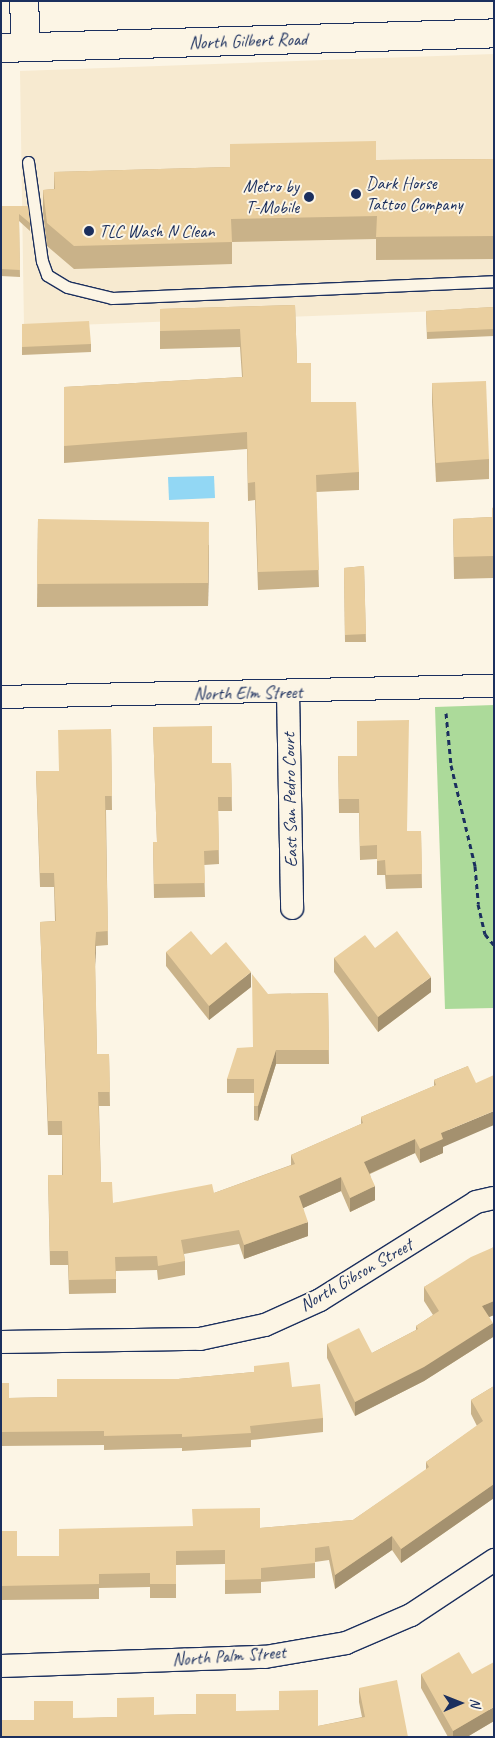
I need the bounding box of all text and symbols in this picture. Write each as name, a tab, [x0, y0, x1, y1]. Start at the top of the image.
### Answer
street label: North Gilbert Road	[189, 28, 307, 54]
place label: Dark Horse Tattoo Company	[366, 173, 463, 215]
place label: Metro by T-Mobile	[243, 176, 299, 218]
marker: Dark Horse Tattoo Company	[350, 188, 362, 200]
marker: Metro by T-Mobile	[303, 191, 315, 203]
place label: TLC Wash N Clean	[99, 220, 215, 242]
marker: TLC Wash N Clean	[83, 225, 95, 237]
street label: North Elm Street	[193, 681, 303, 705]
street label: East San Pedro Court	[278, 732, 302, 868]
street label: North Gibson Street	[296, 1234, 416, 1316]
street label: North Palm Street	[171, 1641, 287, 1671]
north arrow	[435, 1678, 485, 1728]
text: N	[467, 1698, 484, 1707]

